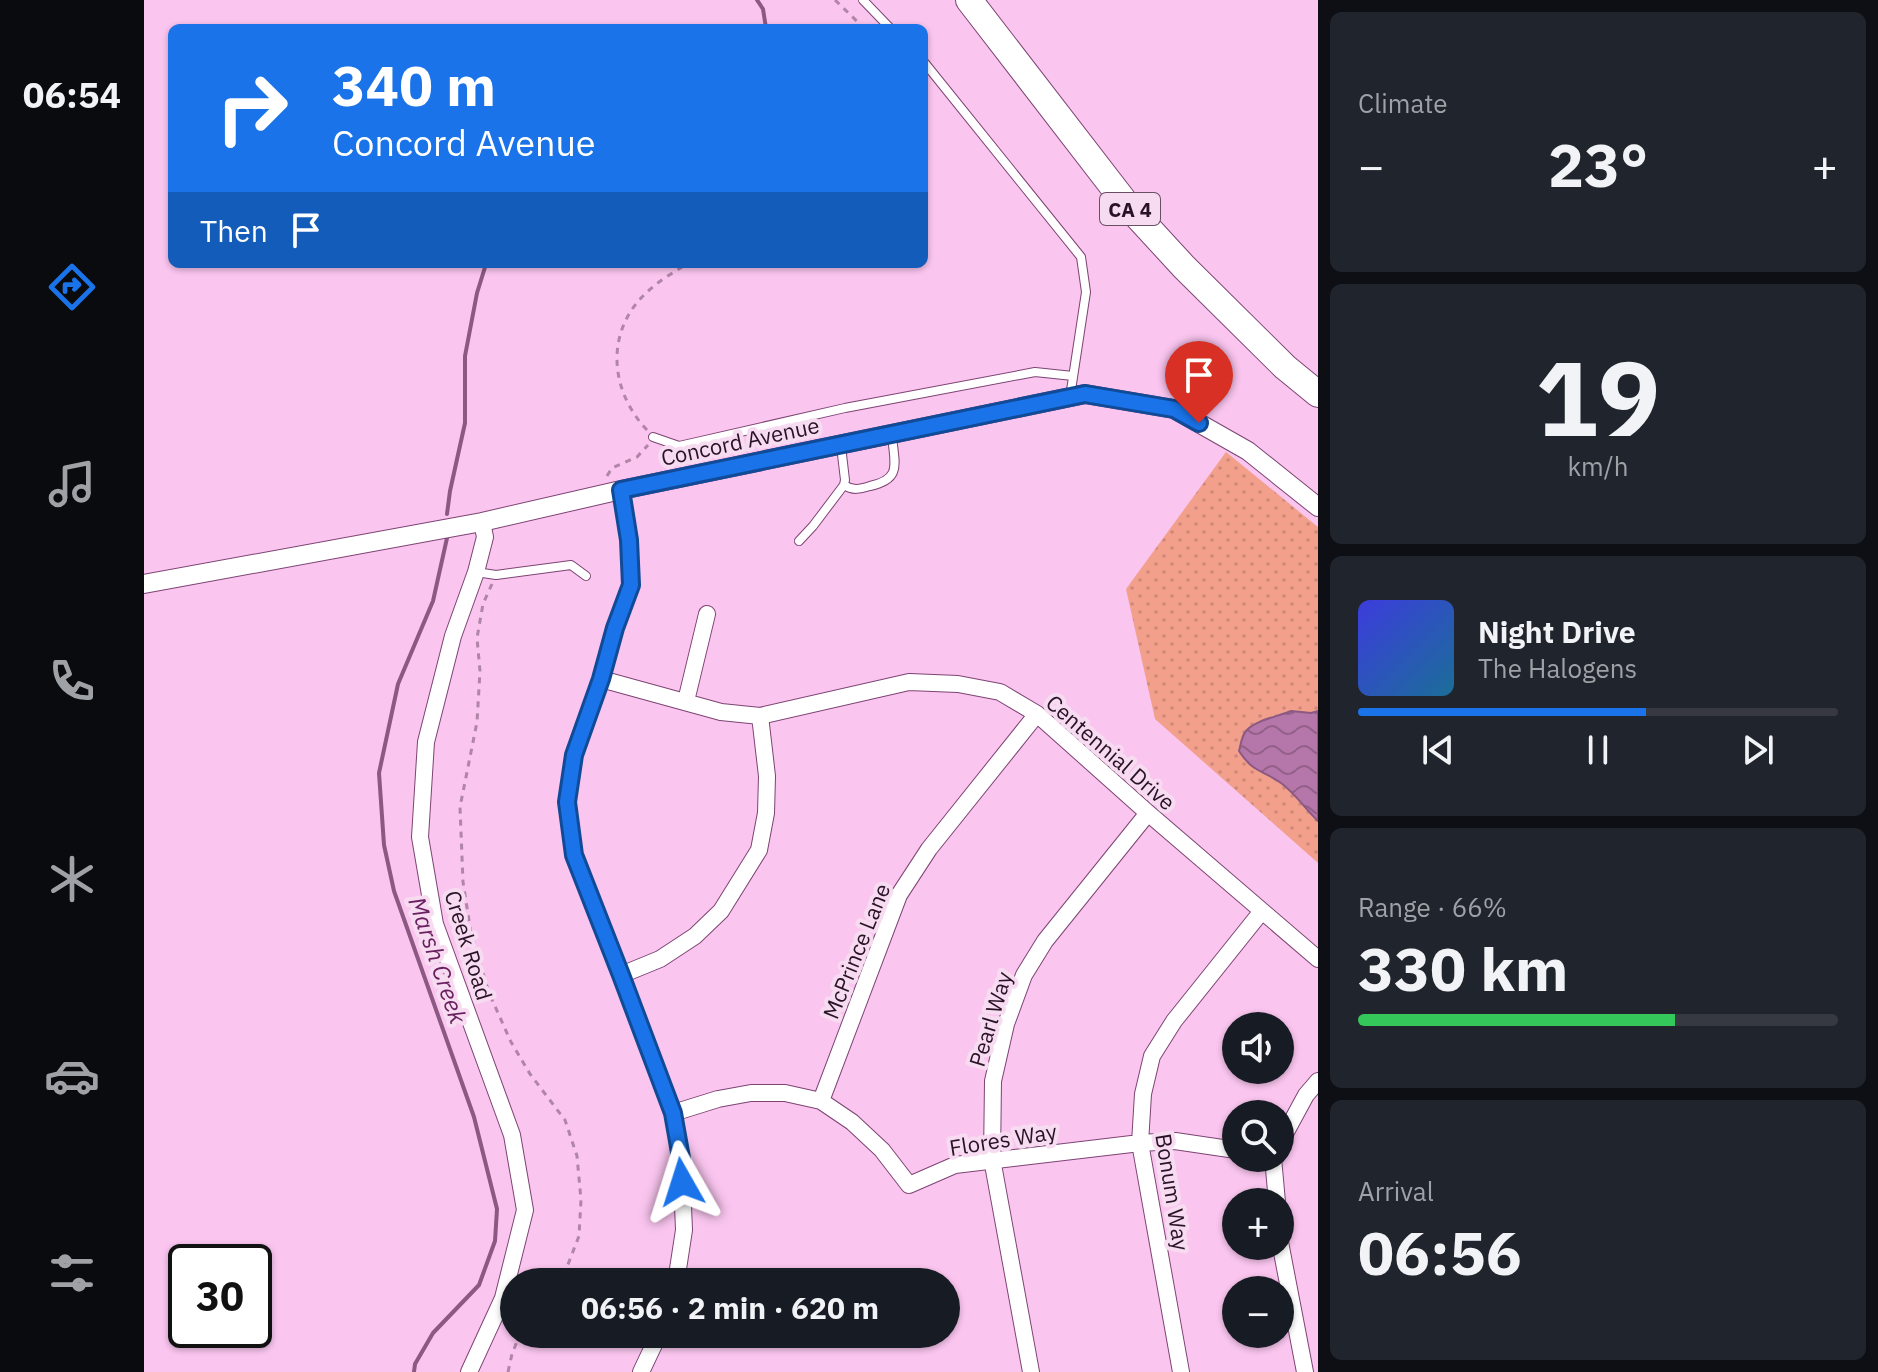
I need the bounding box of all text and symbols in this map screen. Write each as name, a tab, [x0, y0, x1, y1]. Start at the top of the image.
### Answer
text: 340 m	[332, 49, 496, 121]
icon: right	[200, 56, 304, 160]
text: 06:54	[23, 71, 121, 118]
text: Climate	[1358, 86, 1448, 120]
text: Concord Avenue	[332, 119, 596, 166]
text: 23°	[1548, 125, 1648, 204]
text: −	[1358, 137, 1384, 194]
text: +	[1812, 137, 1838, 194]
road number: CA 4	[1100, 193, 1160, 225]
icon: arrive	[284, 208, 328, 252]
text: Then	[200, 211, 268, 250]
icon: directions	[44, 259, 100, 315]
text: 19	[1536, 329, 1660, 465]
pin	[1165, 341, 1233, 423]
icon: arrive	[1177, 353, 1221, 397]
street label: Concord Avenue	[658, 410, 822, 472]
text: km/h	[1567, 449, 1629, 483]
icon: music	[44, 456, 100, 512]
text: Night Drive	[1478, 612, 1636, 651]
text: The Halogens	[1478, 651, 1637, 685]
icon: phone	[44, 653, 100, 709]
street label: Centennial Drive	[1040, 688, 1182, 816]
icon: previous	[1416, 728, 1460, 772]
icon: pause	[1576, 728, 1620, 772]
icon: next	[1736, 728, 1780, 772]
icon: climate	[44, 851, 100, 907]
street label: McPrince Lane	[816, 879, 896, 1023]
street label: Creek Road	[439, 887, 499, 1003]
text: Range · 66%	[1358, 890, 1507, 924]
water label: Marsh Creek	[401, 892, 475, 1028]
text: 330 km	[1358, 929, 1568, 1008]
street label: Pearl Way	[962, 968, 1018, 1070]
map controls	[1222, 1012, 1294, 1348]
button: sound	[1222, 1012, 1294, 1084]
icon: car	[44, 1048, 100, 1104]
button: search	[1222, 1100, 1294, 1172]
street label: Flores Way	[947, 1116, 1059, 1162]
street label: Bonum Way	[1149, 1131, 1197, 1253]
position arrow	[640, 1140, 724, 1224]
text: Arrival	[1358, 1174, 1434, 1208]
button: +	[1222, 1188, 1294, 1260]
text: 06:56	[1358, 1213, 1522, 1292]
speed limit sign: 30	[168, 1244, 272, 1348]
icon: filters	[44, 1245, 100, 1301]
button: −	[1222, 1276, 1294, 1348]
text: 06:56 · 2 min · 620 m	[581, 1288, 879, 1327]

